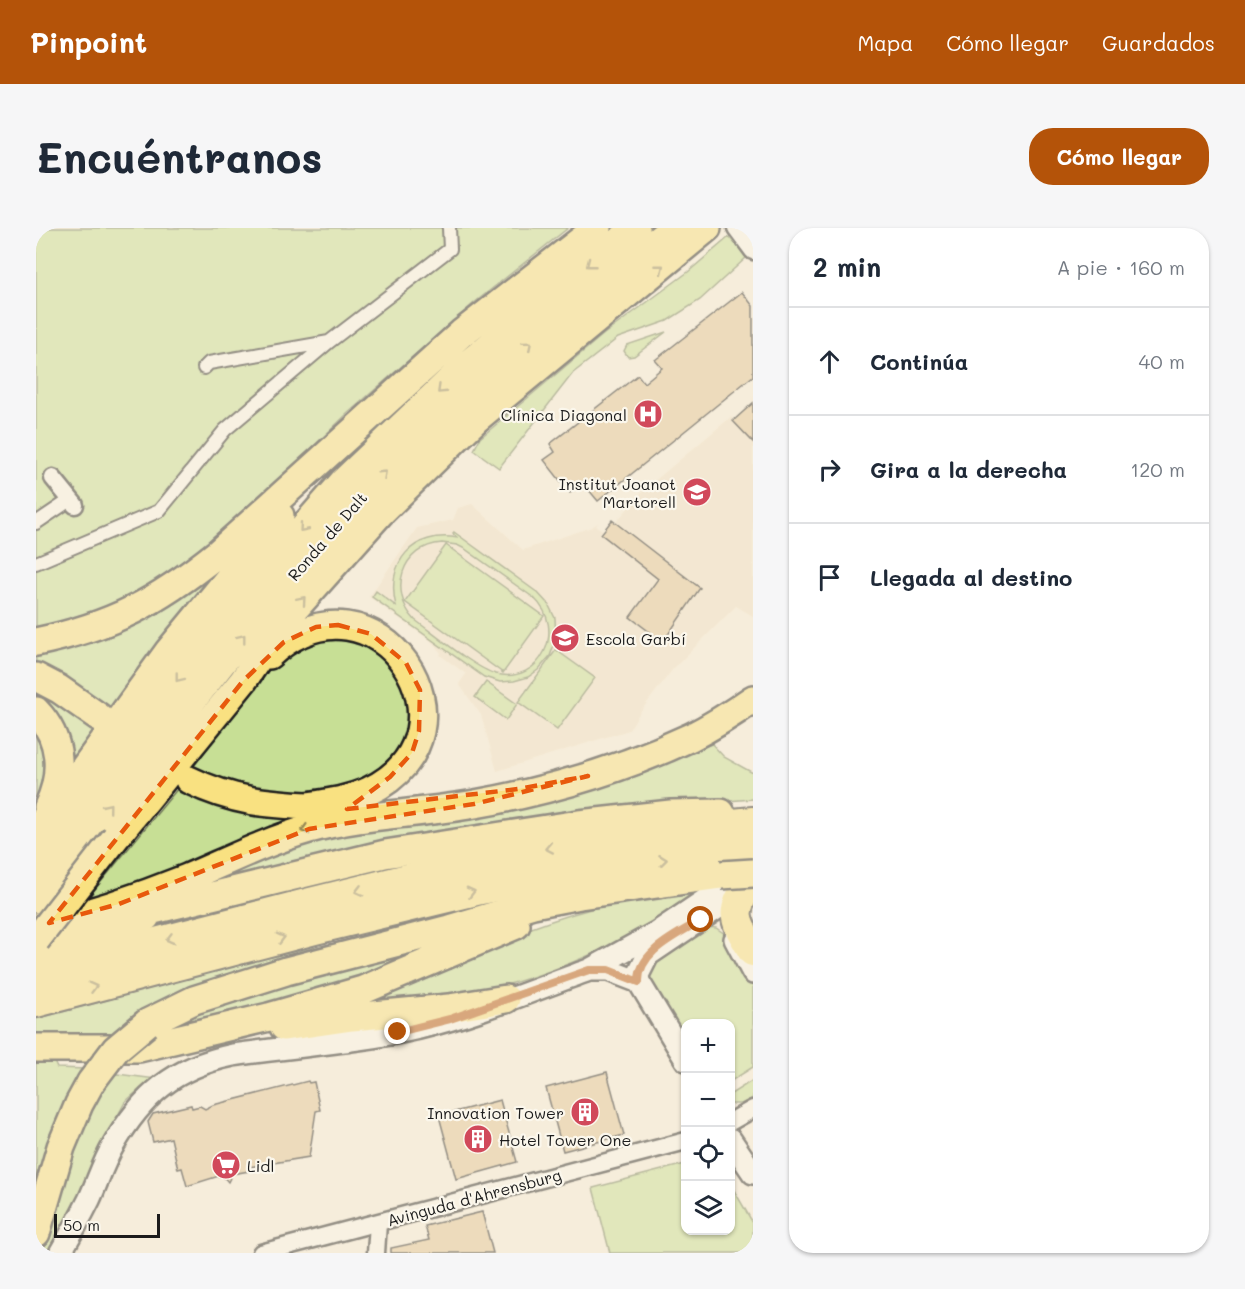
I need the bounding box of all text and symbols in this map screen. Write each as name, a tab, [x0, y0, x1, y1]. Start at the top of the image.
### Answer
text: Pinpoint	[30, 24, 147, 60]
text: Mapa	[857, 29, 913, 56]
text: Cómo llegar	[946, 29, 1069, 56]
text: Guardados	[1102, 29, 1215, 56]
button: Cómo llegar	[1029, 128, 1209, 185]
text: Encuéntranos	[36, 129, 322, 184]
text: 2 min	[813, 250, 881, 284]
text: A pie · 160 m	[1057, 254, 1185, 280]
one-way arrow	[586, 257, 597, 268]
one-way arrow	[653, 264, 664, 275]
one-way arrow	[521, 341, 532, 352]
icon: ahead	[813, 345, 846, 378]
text: Continúa	[870, 347, 968, 376]
text: 40 m	[1139, 348, 1185, 374]
one-way arrow	[437, 382, 448, 393]
hospital icon: Clínica Diagonal	[632, 398, 664, 430]
place label: Clínica Diagonal	[501, 404, 627, 425]
icon: right	[813, 453, 846, 486]
text: Gira a la derecha	[870, 455, 1067, 484]
text: 120 m	[1130, 456, 1185, 482]
one-way arrow	[375, 471, 386, 482]
place label: Institut Joanot Martorell	[559, 473, 676, 512]
school or university icon: Institut Joanot Martorell	[681, 476, 713, 508]
street label: Ronda de Dalt	[283, 487, 371, 585]
one-way arrow	[299, 521, 310, 531]
icon: arrive	[813, 561, 846, 594]
text: Llegada al destino	[870, 563, 1072, 592]
one-way arrow	[295, 596, 306, 607]
school or university icon: Escola Garbí	[549, 622, 581, 654]
place label: Escola Garbí	[586, 628, 686, 649]
one-way arrow	[234, 634, 245, 645]
one-way arrow	[176, 671, 187, 682]
one-way arrow	[100, 803, 111, 814]
one-way arrow	[300, 823, 310, 836]
one-way arrow	[545, 841, 555, 854]
one-way arrow	[658, 854, 667, 866]
one-way arrow	[354, 884, 364, 897]
one-way arrow	[465, 886, 475, 899]
route start	[687, 906, 713, 932]
one-way arrow	[165, 932, 175, 945]
one-way arrow	[276, 933, 286, 946]
one-way arrow	[87, 982, 97, 995]
route end	[384, 1018, 410, 1044]
map controls	[681, 1019, 735, 1235]
button: +	[681, 1019, 735, 1073]
button: −	[681, 1073, 735, 1127]
building icon: Innovation Tower	[569, 1096, 601, 1128]
place label: Innovation Tower	[427, 1102, 564, 1123]
building icon: Hotel Tower One	[462, 1123, 494, 1155]
button: locate	[681, 1127, 735, 1181]
place label: Hotel Tower One	[499, 1129, 631, 1150]
supermarket icon: Lidl	[210, 1149, 242, 1181]
place label: Lidl	[247, 1155, 274, 1176]
street label: Avinguda d'Ahrensburg	[385, 1164, 563, 1230]
button: layers	[681, 1181, 735, 1235]
scale bar	[54, 1211, 160, 1238]
text: 50 m	[63, 1214, 100, 1235]

